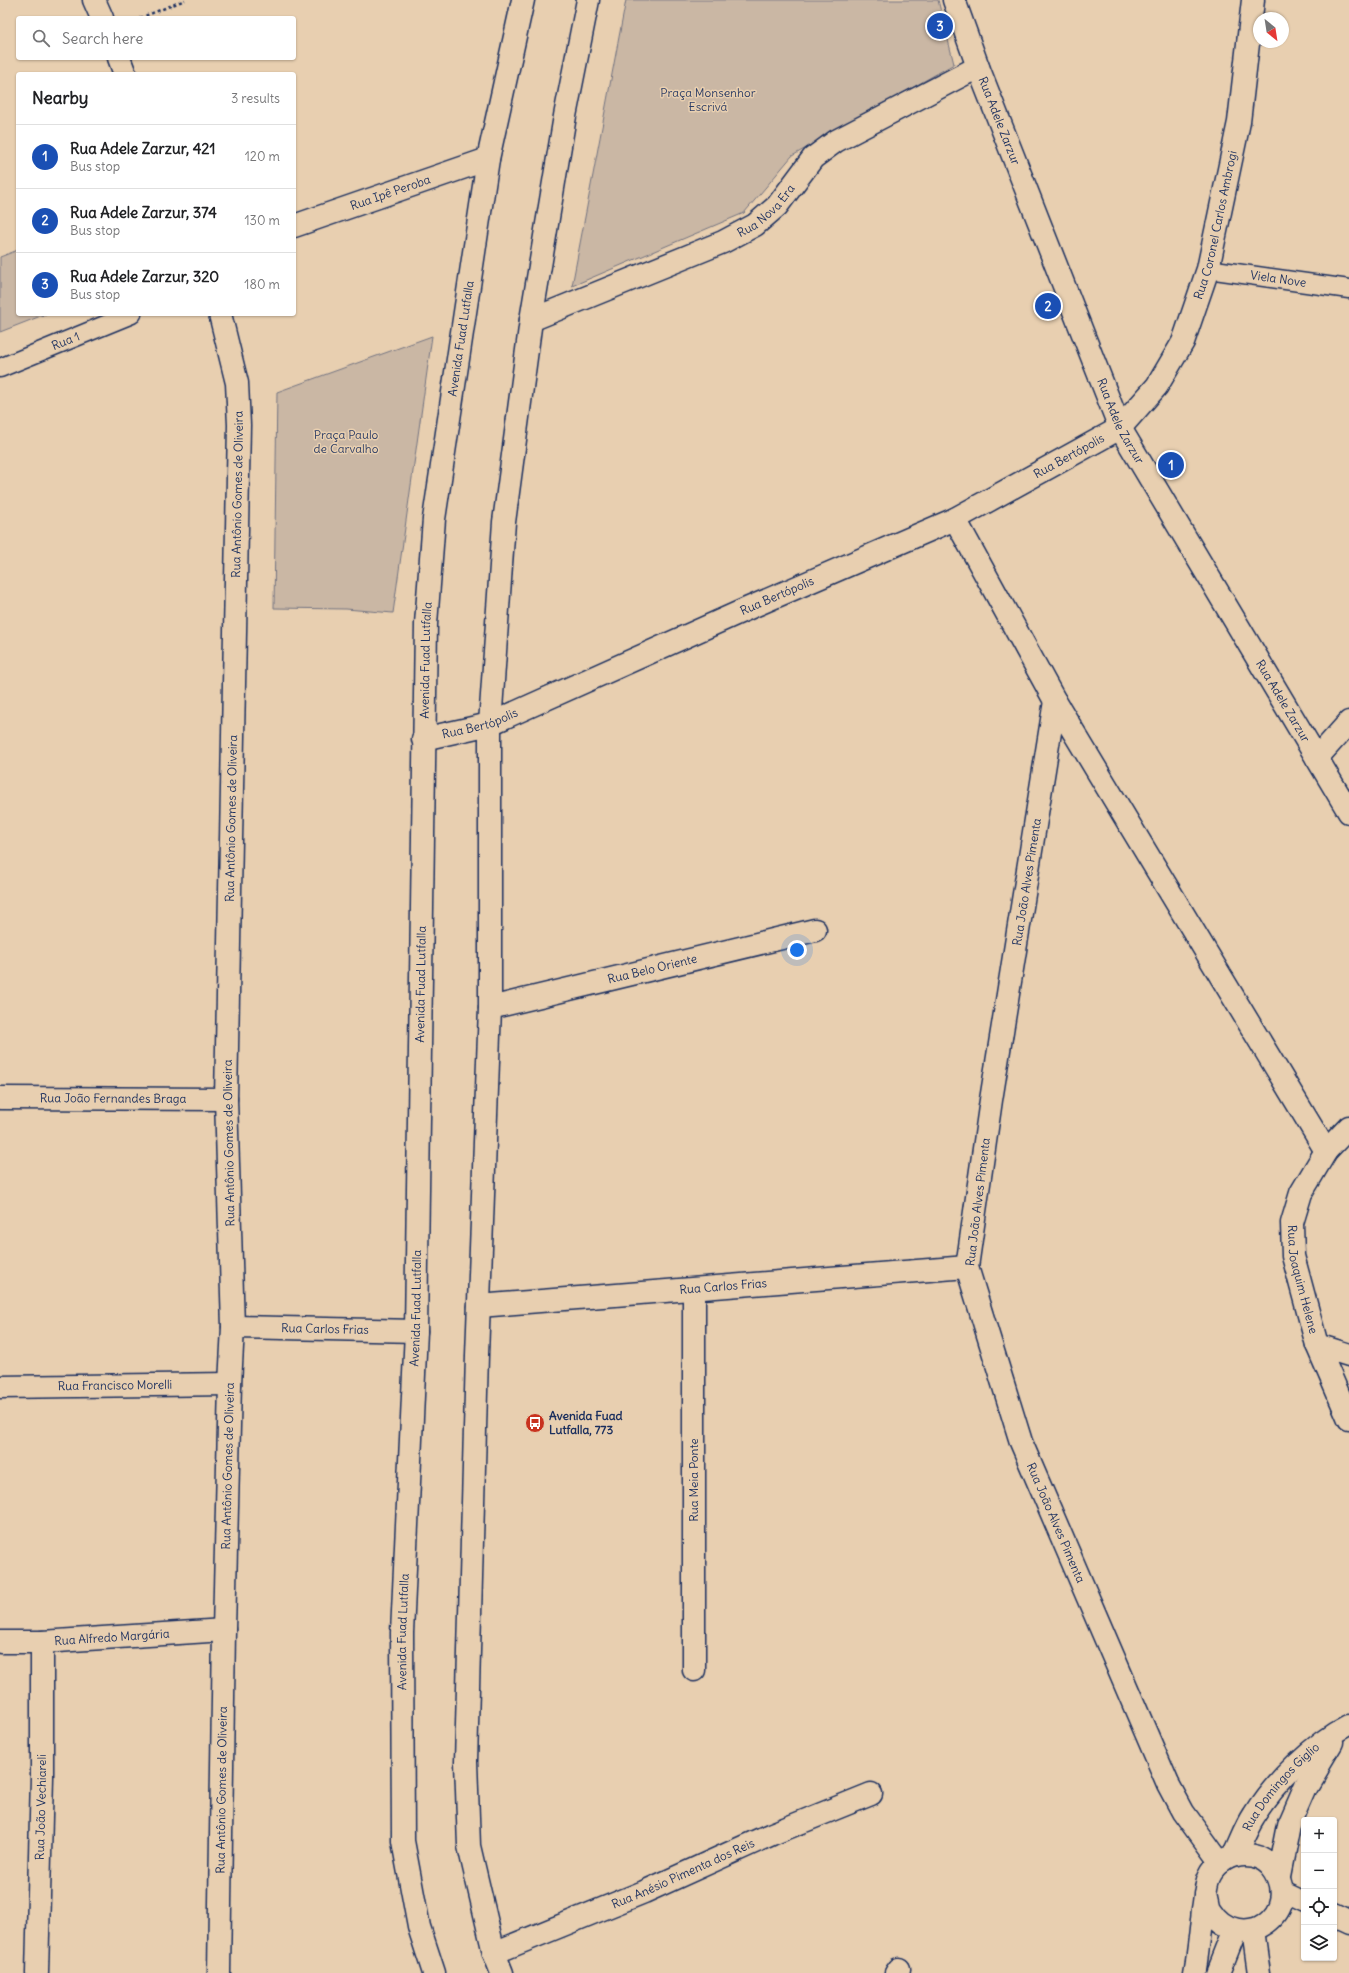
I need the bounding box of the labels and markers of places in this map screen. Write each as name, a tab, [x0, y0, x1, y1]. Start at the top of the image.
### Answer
pin: 3	[927, 11, 953, 41]
pin: 2	[1035, 291, 1061, 321]
pin: 1	[1158, 450, 1184, 480]
place label: Avenida Fuad Lutfalla, 773	[549, 1408, 623, 1437]
bus stop icon: Avenida Fuad Lutfalla, 773	[524, 1412, 546, 1434]

